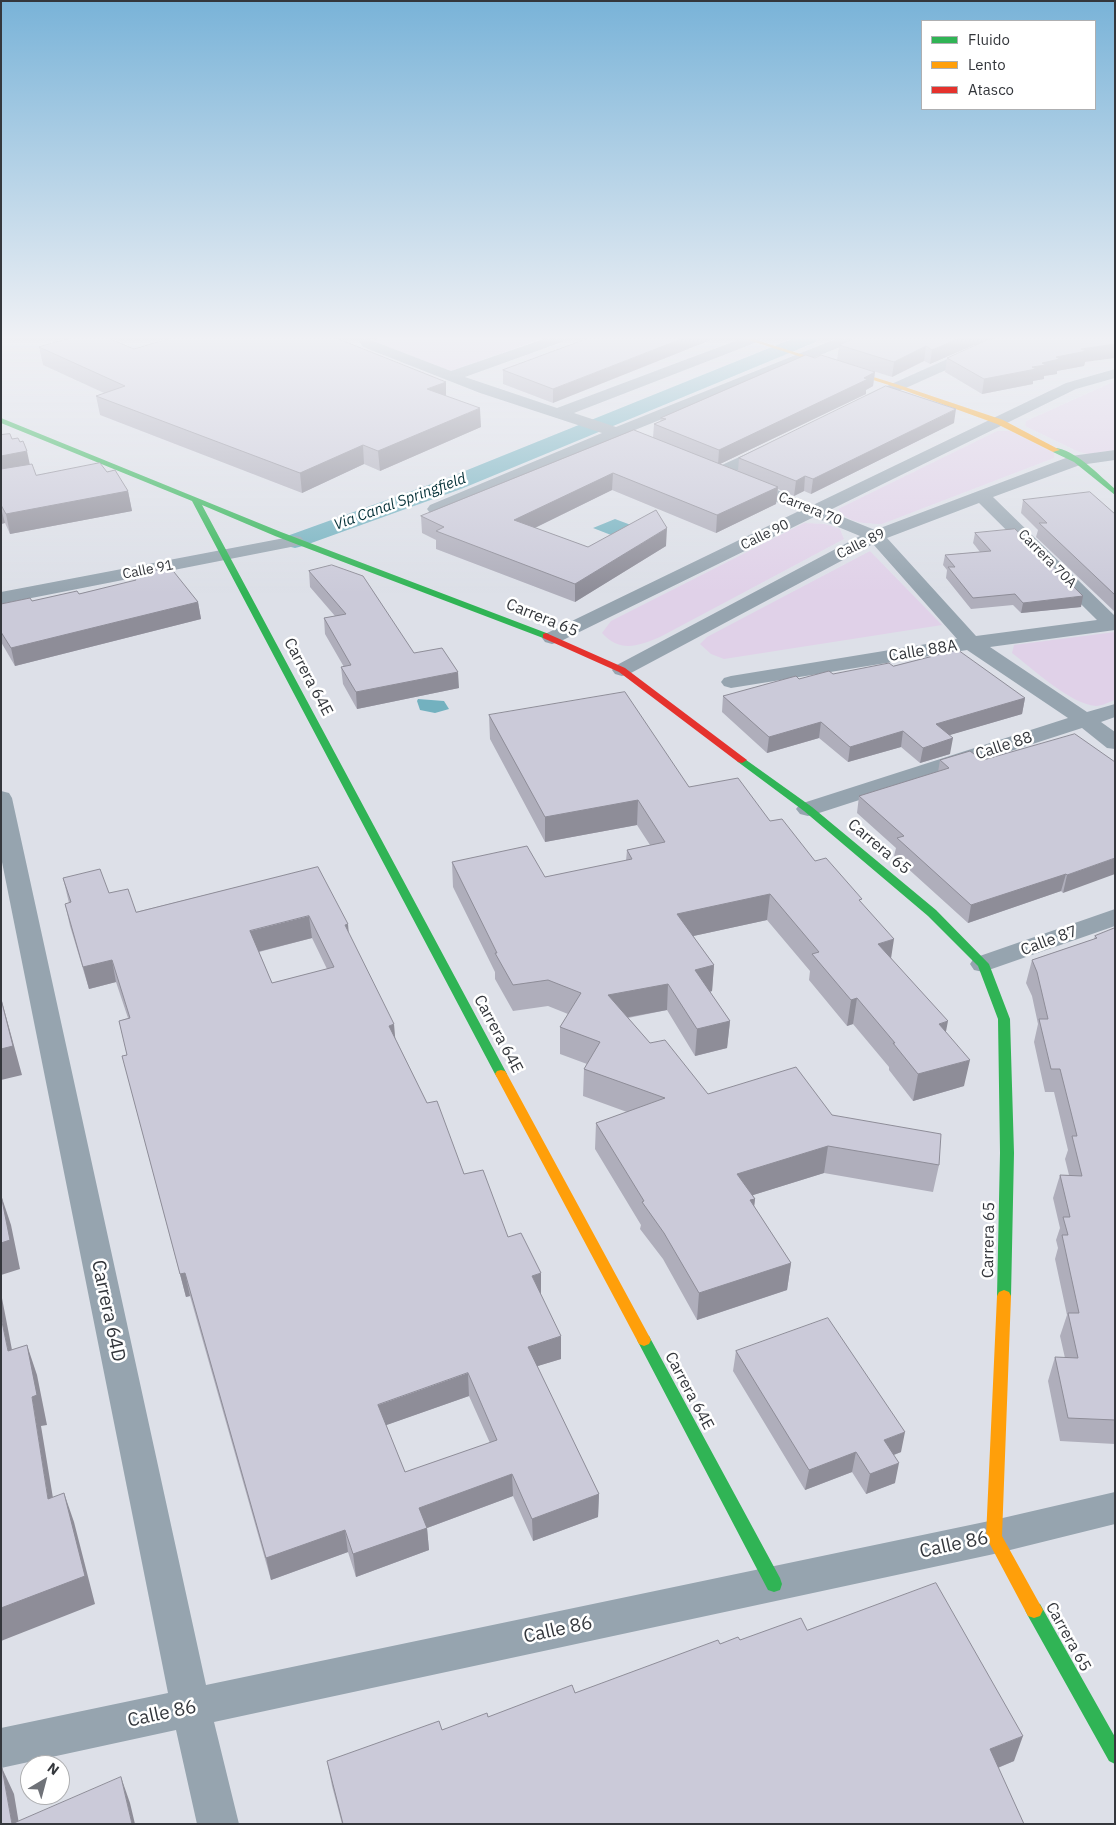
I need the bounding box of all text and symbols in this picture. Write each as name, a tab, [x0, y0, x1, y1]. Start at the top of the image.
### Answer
legend	[921, 20, 1096, 110]
text: Fluido	[968, 30, 1010, 49]
text: Lento	[968, 55, 1006, 74]
text: Atasco	[968, 80, 1014, 99]
water label: Via Canal Springfield	[331, 470, 469, 534]
street label: Carrera 70	[776, 489, 844, 529]
street label: Calle 90	[738, 516, 792, 554]
street label: Calle 89	[834, 525, 888, 563]
street label: Carrera 70A	[1014, 526, 1080, 592]
street label: Calle 91	[121, 557, 175, 583]
street label: Carrera 65	[503, 595, 581, 641]
street label: Carrera 64E	[279, 635, 337, 719]
street label: Calle 88A	[887, 636, 959, 666]
street label: Calle 88	[973, 728, 1035, 764]
street label: Carrera 65	[844, 815, 914, 879]
street label: Calle 87	[1018, 922, 1080, 960]
street label: Carrera 64E	[469, 992, 527, 1076]
street label: Carrera 65	[979, 1202, 999, 1278]
street label: Carrera 64D	[86, 1258, 130, 1364]
street label: Carrera 64E	[660, 1349, 718, 1433]
street label: Calle 86	[917, 1527, 991, 1563]
street label: Carrera 65	[1041, 1599, 1095, 1675]
street label: Calle 86	[521, 1612, 595, 1648]
street label: Calle 86	[125, 1696, 199, 1732]
north arrow	[20, 1755, 70, 1805]
text: N	[44, 1759, 63, 1779]

